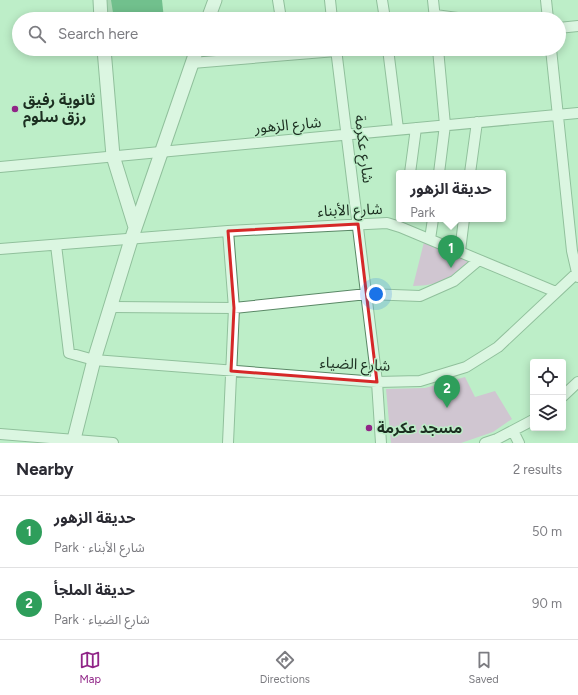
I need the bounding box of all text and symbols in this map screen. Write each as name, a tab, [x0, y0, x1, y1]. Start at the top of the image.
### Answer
search box	[12, 12, 566, 56]
icon: search	[26, 23, 48, 45]
text: Search here	[58, 25, 138, 43]
place label: ثانوية رفيق رزق سلوم	[23, 91, 96, 128]
marker: ثانوية رفيق رزق سلوم	[10, 104, 20, 114]
street label: شارع الزهور	[253, 113, 323, 140]
street label: شارع عكرمة	[348, 114, 377, 185]
popup	[396, 170, 506, 222]
text: حديقة الزهور	[410, 180, 492, 198]
street label: شارع الأبناء	[317, 200, 383, 223]
text: Park	[410, 205, 435, 220]
pin: 1	[438, 235, 464, 268]
your location	[366, 284, 386, 304]
street label: شارع الضياء	[319, 353, 391, 378]
map controls	[530, 359, 566, 431]
button: locate	[530, 359, 566, 395]
pin: 2	[434, 375, 460, 408]
button: layers	[530, 395, 566, 431]
place label: مسجد عكرمة	[377, 419, 462, 437]
marker: مسجد عكرمة	[364, 423, 374, 433]
text: Nearby	[16, 459, 74, 479]
text: 2 results	[513, 462, 562, 477]
text: حديقة الزهور	[54, 509, 136, 527]
text: 1	[26, 524, 32, 539]
text: 50 m	[532, 524, 562, 539]
text: Park · شارع الأبناء	[54, 540, 145, 555]
text: حديقة الملجأ	[54, 581, 135, 599]
text: 2	[25, 596, 33, 611]
text: 90 m	[532, 596, 562, 611]
text: Park · شارع الضياء	[54, 612, 150, 627]
tab: Map	[79, 649, 101, 686]
tab: Directions	[260, 649, 310, 686]
tab: Saved	[468, 649, 499, 686]

